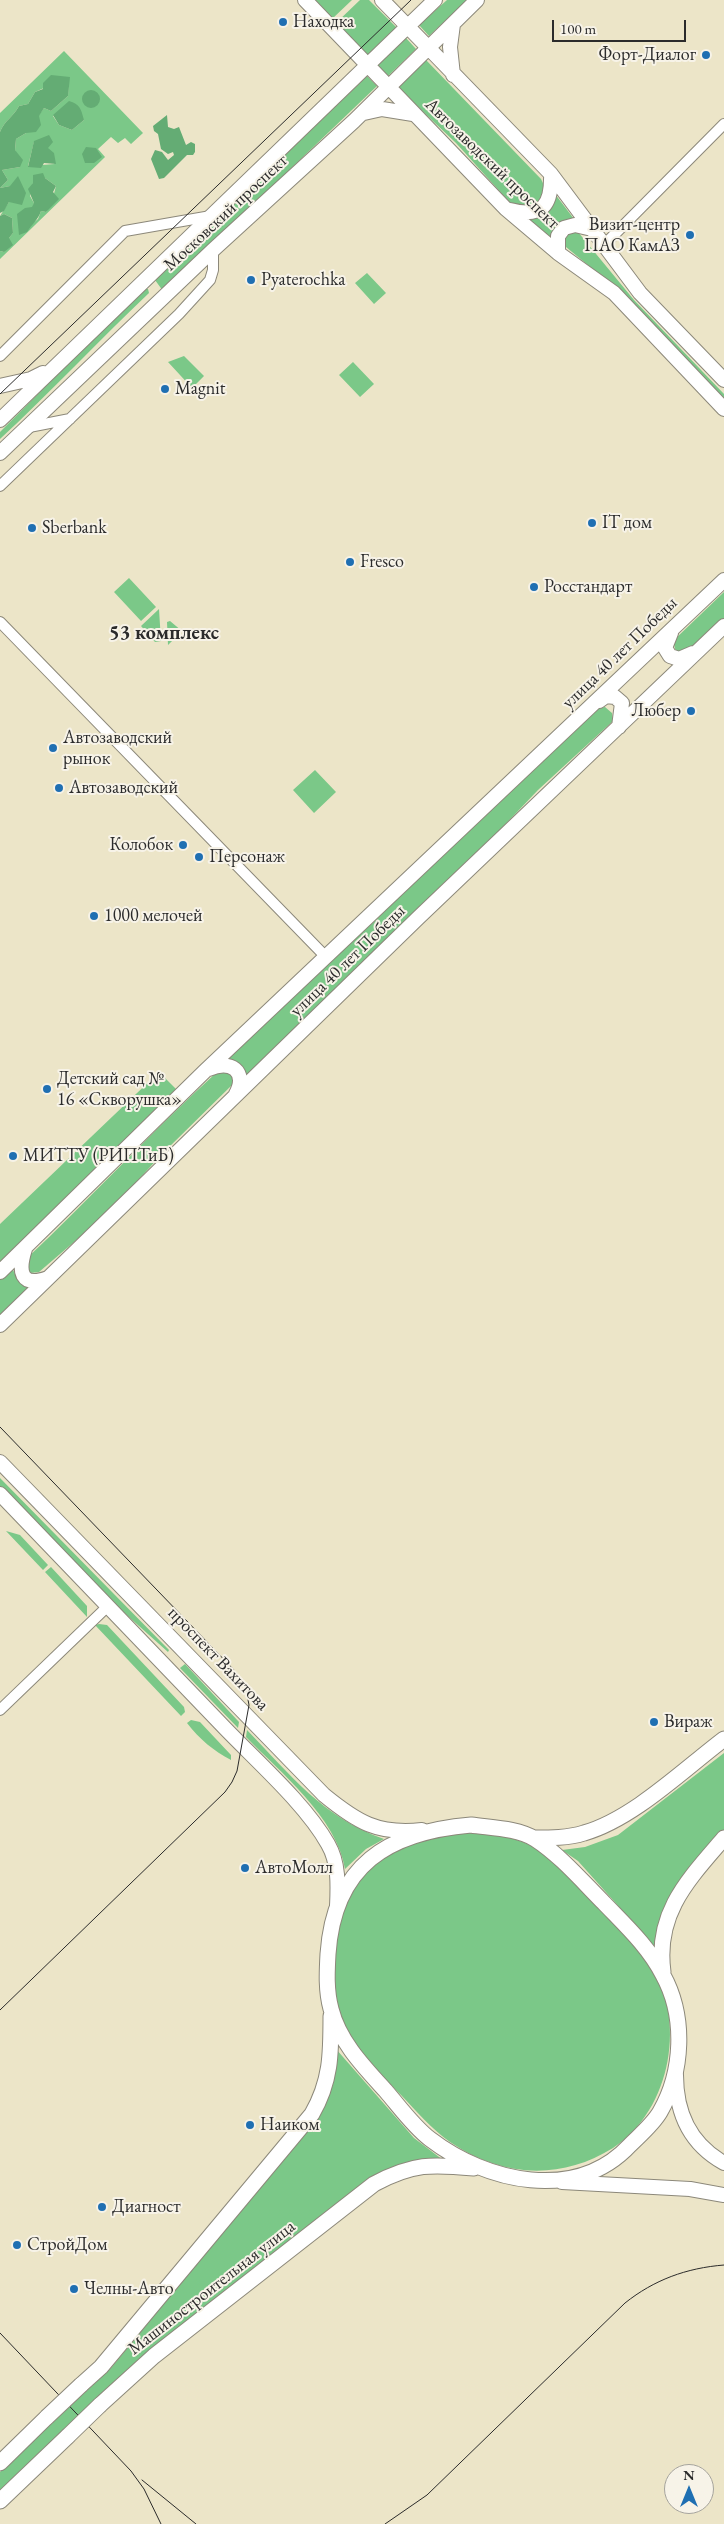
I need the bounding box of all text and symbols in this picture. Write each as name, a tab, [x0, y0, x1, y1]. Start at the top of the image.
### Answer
scale bar	[554, 10, 688, 42]
place label: Находка	[293, 11, 354, 33]
marker: Находка	[277, 16, 289, 28]
text: 100 m	[560, 19, 596, 38]
place label: Форт-Диалог	[598, 44, 696, 66]
marker: Форт-Диалог	[700, 49, 712, 61]
street label: Автозаводский проспект	[420, 94, 564, 234]
street label: Московский проспект	[160, 150, 292, 276]
place label: Визит-центр ПАО КамАЗ	[584, 214, 680, 256]
marker: Визит-центр ПАО КамАЗ	[684, 229, 696, 241]
place label: Pyaterochka	[261, 269, 346, 291]
marker: Pyaterochka	[245, 274, 257, 286]
place label: Magnit	[175, 378, 225, 400]
marker: Magnit	[159, 383, 171, 395]
place label: IT дом	[602, 512, 652, 534]
place label: Sberbank	[42, 517, 107, 539]
marker: IT дом	[586, 517, 598, 529]
marker: Sberbank	[26, 522, 38, 534]
place label: Fresco	[360, 551, 404, 573]
marker: Fresco	[344, 556, 356, 568]
place label: Росстандарт	[544, 576, 632, 598]
marker: Росстандарт	[528, 581, 540, 593]
street label: улица 40 лет Победы	[558, 593, 682, 713]
district label: 53 комплекс	[109, 622, 219, 646]
place label: Любер	[631, 700, 681, 722]
marker: Любер	[685, 705, 697, 717]
place label: Автозаводский рынок	[63, 727, 172, 770]
marker: Автозаводский рынок	[47, 742, 59, 754]
place label: Автозаводский	[69, 777, 178, 799]
marker: Автозаводский	[53, 782, 65, 794]
place label: Колобок	[109, 834, 173, 856]
marker: Колобок	[177, 839, 189, 851]
place label: Персонаж	[209, 846, 285, 868]
marker: Персонаж	[193, 851, 205, 863]
street label: улица 40 лет Победы	[286, 901, 410, 1021]
place label: 1000 мелочей	[104, 905, 203, 927]
marker: 1000 мелочей	[88, 910, 100, 922]
place label: Детский сад № 16 «Скворушка»	[57, 1068, 182, 1110]
marker: Детский сад № 16 «Скворушка»	[41, 1083, 53, 1095]
place label: МИТТУ (РИПТиБ)	[23, 1145, 174, 1167]
marker: МИТТУ (РИПТиБ)	[7, 1150, 19, 1162]
street label: проспект Вахитова	[163, 1603, 273, 1715]
place label: Вираж	[664, 1711, 713, 1733]
marker: Вираж	[648, 1716, 660, 1728]
place label: АвтоМолл	[255, 1857, 333, 1879]
marker: АвтоМолл	[239, 1862, 251, 1874]
place label: Наиком	[260, 2114, 319, 2136]
marker: Наиком	[244, 2119, 256, 2131]
place label: Диагност	[112, 2196, 181, 2218]
marker: Диагност	[96, 2201, 108, 2213]
street label: Машиностроительная улица	[124, 2216, 300, 2360]
place label: СтройДом	[27, 2234, 108, 2256]
marker: СтройДом	[11, 2239, 23, 2251]
place label: Челны-Авто	[84, 2278, 174, 2300]
marker: Челны-Авто	[68, 2283, 80, 2295]
north arrow	[664, 2464, 714, 2514]
text: N	[683, 2466, 695, 2484]

